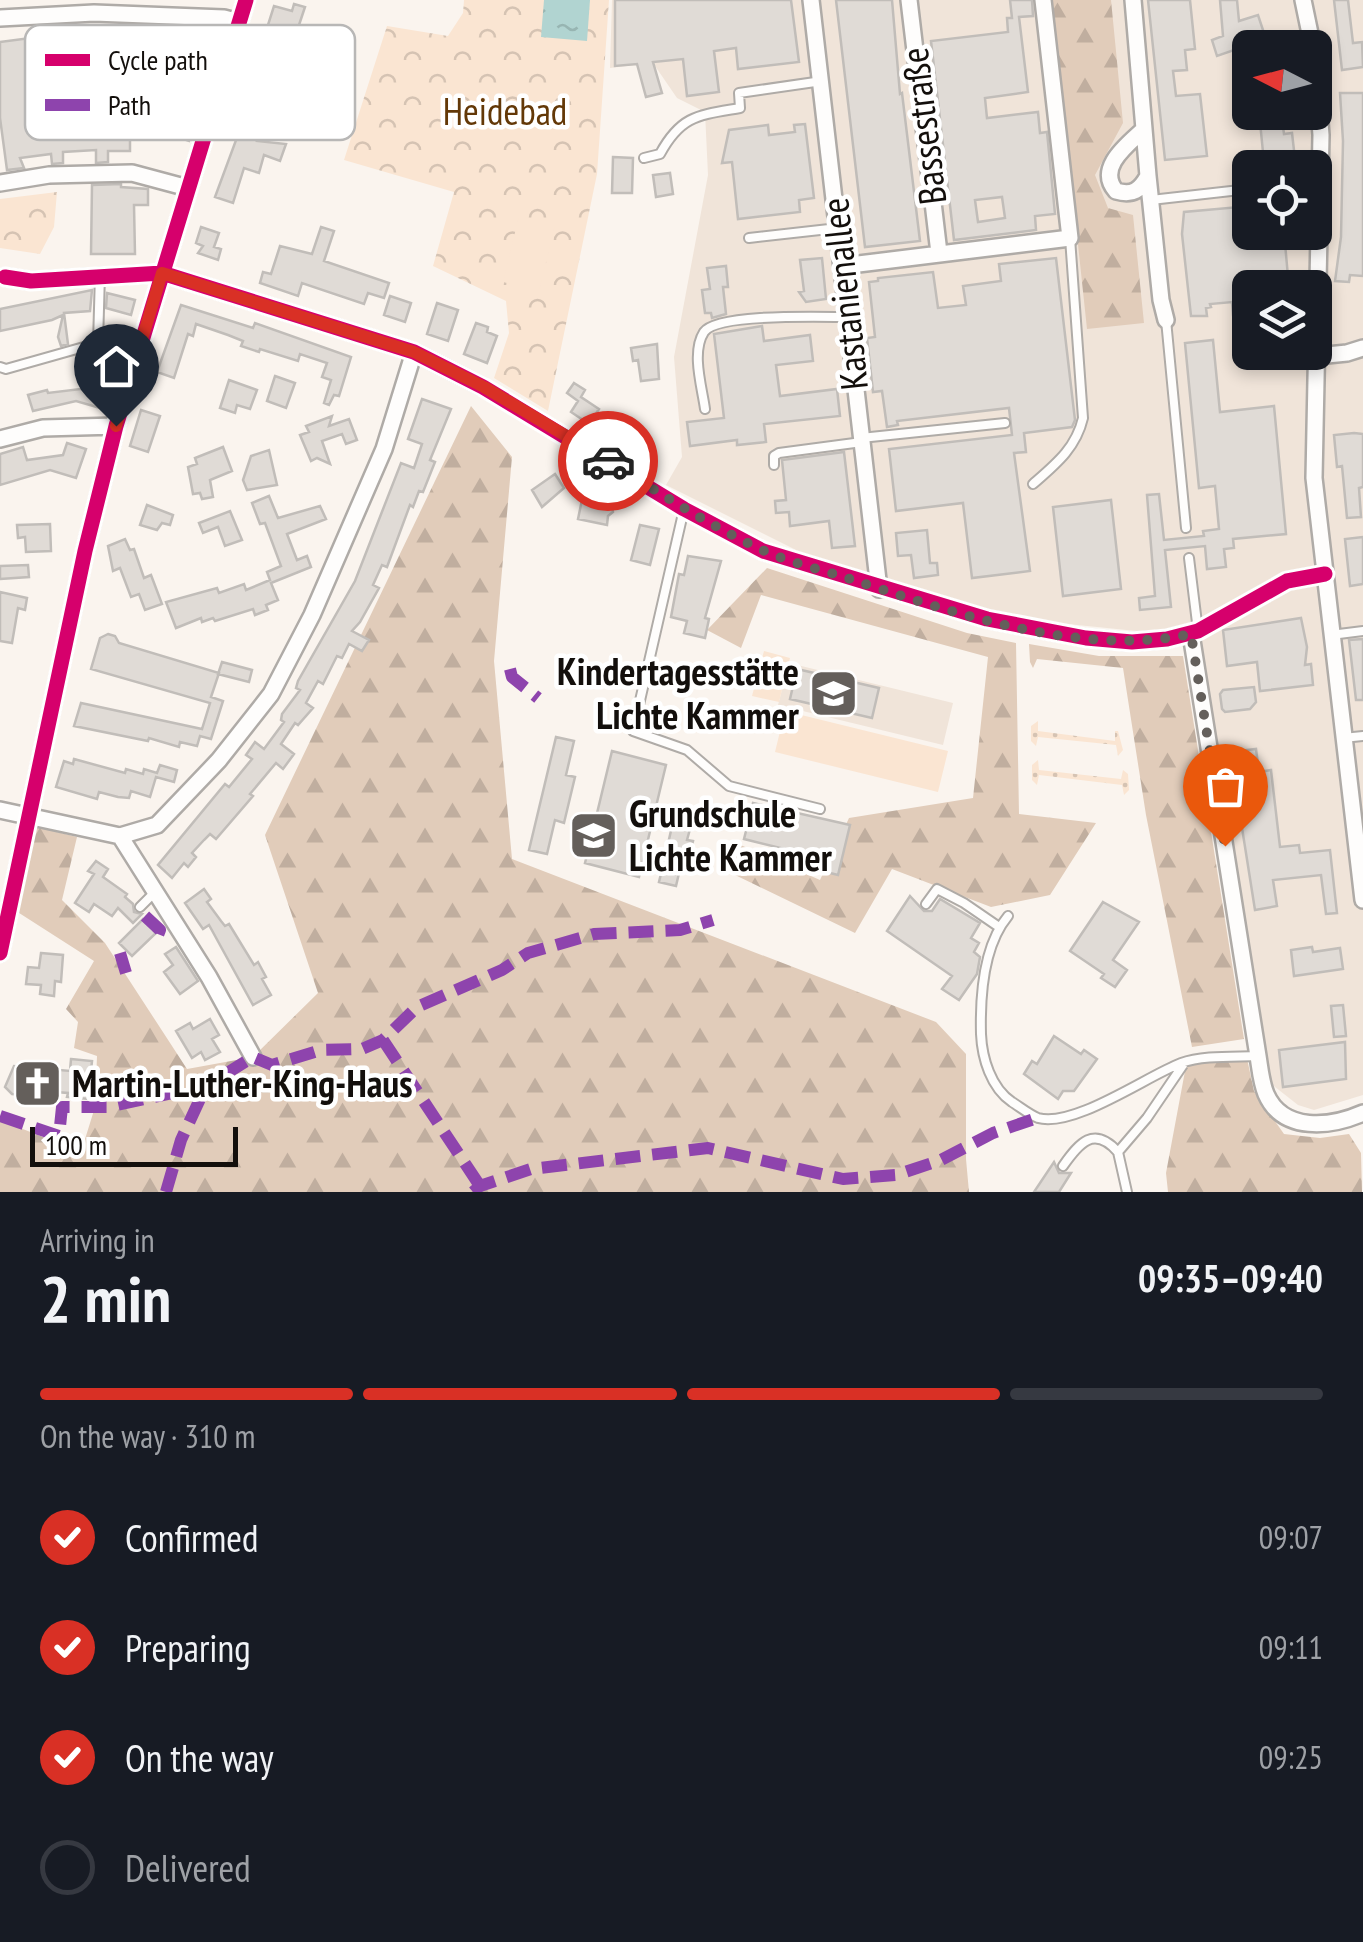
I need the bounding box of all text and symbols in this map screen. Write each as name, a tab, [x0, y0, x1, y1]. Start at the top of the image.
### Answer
legend	[25, 25, 355, 140]
north arrow	[1232, 30, 1332, 130]
map controls	[1232, 30, 1332, 370]
text: Cycle path	[108, 41, 208, 78]
street label: Bassestraße	[889, 45, 956, 207]
text: Path	[108, 86, 151, 123]
park label: Heidebad	[443, 86, 567, 135]
button: locate	[1232, 150, 1332, 250]
street label: Kastanienallee	[809, 196, 878, 393]
button: layers	[1232, 270, 1332, 370]
pin	[74, 324, 159, 427]
icon: home	[89, 339, 144, 394]
courier	[558, 411, 658, 511]
icon: car	[581, 434, 636, 489]
place label: Kindertagesstätte Lichte Kammer	[557, 646, 800, 739]
school or university icon: Kindertagesstätte Lichte Kammer	[808, 668, 860, 720]
pin	[1183, 744, 1268, 847]
icon: bag	[1198, 759, 1253, 814]
place label: Grundschule Lichte Kammer	[629, 788, 833, 881]
school or university icon: Grundschule Lichte Kammer	[568, 810, 620, 862]
church icon: Martin-Luther-King-Haus	[11, 1058, 63, 1110]
place label: Martin-Luther-King-Haus	[72, 1058, 413, 1107]
scale bar	[30, 1122, 238, 1166]
text: 100 m	[45, 1126, 107, 1163]
text: Arriving in	[40, 1219, 155, 1261]
text: 09:35–09:40	[1138, 1253, 1323, 1302]
text: 2 min	[40, 1256, 171, 1340]
text: On the way · 310 m	[40, 1415, 255, 1457]
icon: check	[40, 1510, 95, 1565]
text: Confirmed	[125, 1513, 258, 1562]
text: 09:07	[1259, 1516, 1323, 1558]
icon: check	[40, 1620, 95, 1675]
text: Preparing	[125, 1623, 251, 1672]
text: 09:11	[1259, 1626, 1323, 1668]
icon: check	[40, 1730, 95, 1785]
text: On the way	[125, 1733, 273, 1782]
text: 09:25	[1259, 1736, 1323, 1778]
text: Delivered	[125, 1843, 251, 1892]

